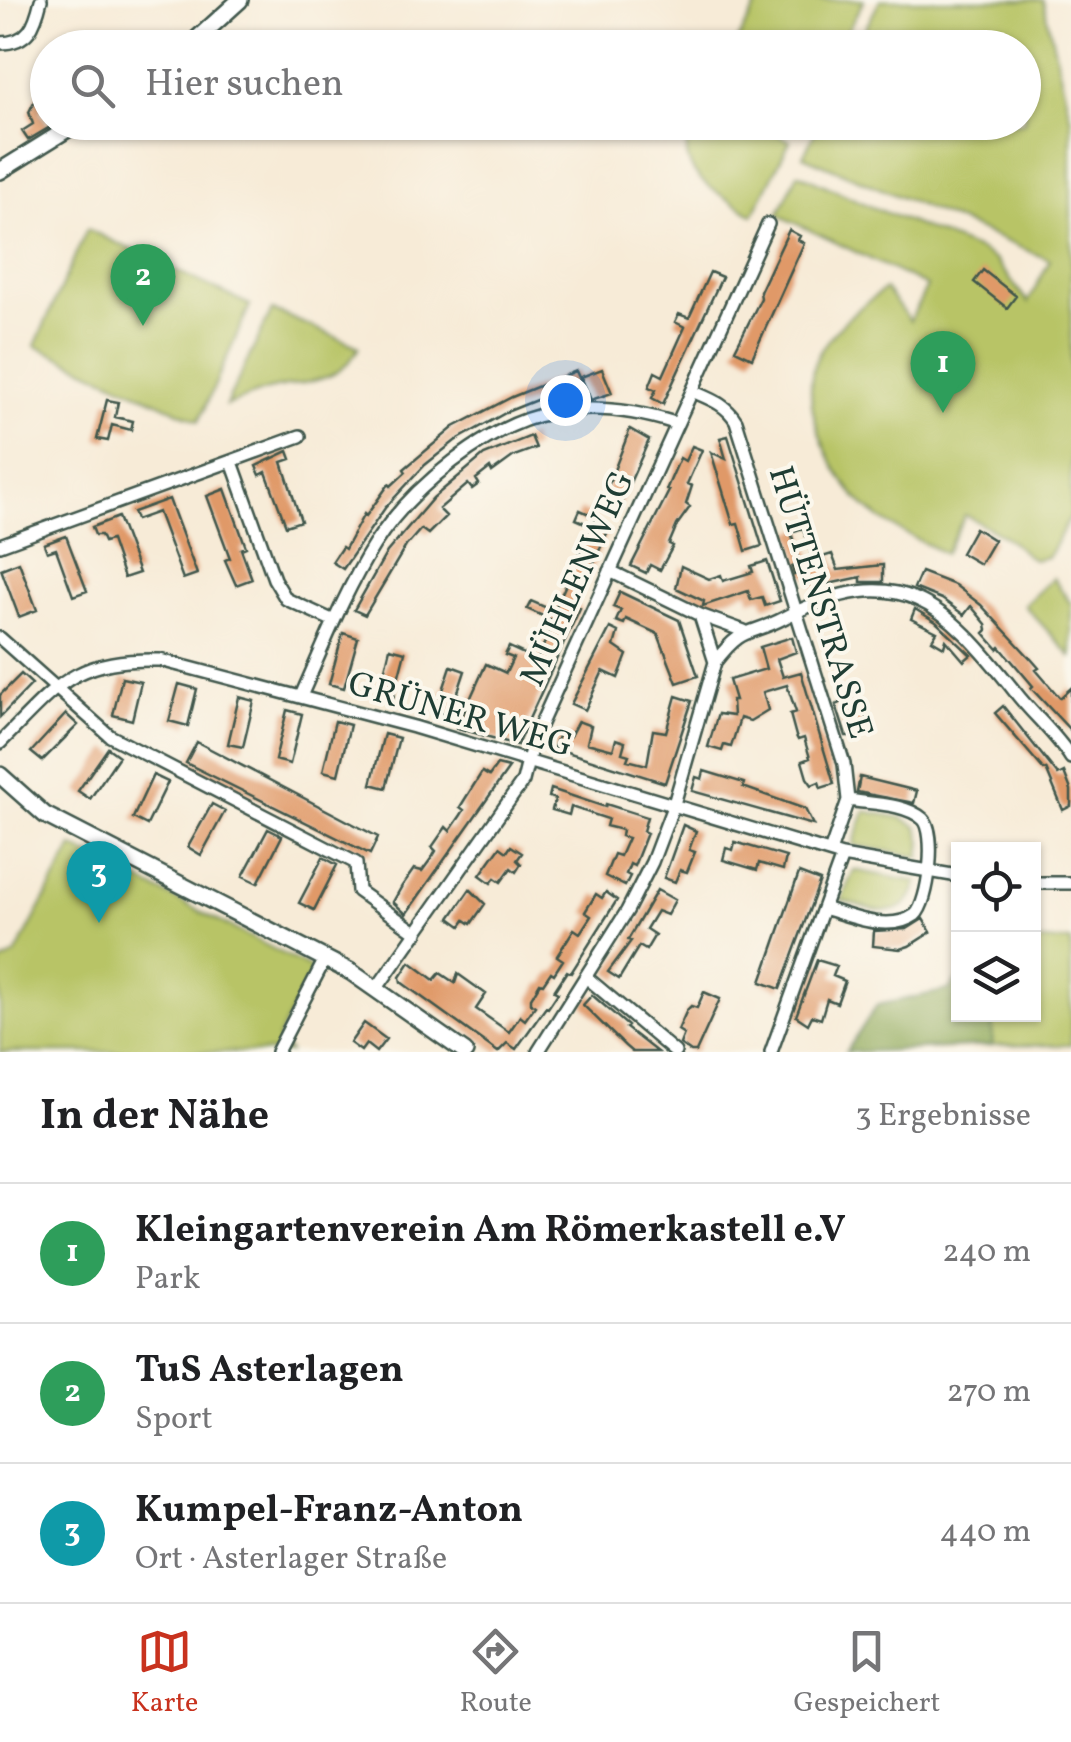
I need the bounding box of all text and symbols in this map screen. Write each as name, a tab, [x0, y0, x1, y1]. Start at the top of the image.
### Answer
search box	[30, 30, 1041, 140]
icon: search	[65, 58, 120, 113]
text: Hier suchen	[145, 59, 344, 112]
pin: 2	[110, 244, 176, 326]
pin: 1	[910, 330, 976, 413]
your location	[540, 375, 591, 426]
street label: HÜTTENSTRASSE	[755, 461, 883, 745]
street label: MÜHLENWEG	[510, 464, 648, 694]
street label: GRÜNER WEG	[342, 661, 578, 771]
pin: 3	[66, 840, 132, 923]
map controls	[951, 842, 1041, 1022]
button: locate	[951, 842, 1041, 932]
button: layers	[951, 932, 1041, 1022]
text: In der Nähe	[40, 1088, 269, 1147]
text: 3 Ergebnisse	[855, 1095, 1031, 1139]
text: Kleingartenverein Am Römerkastell e.V	[135, 1205, 846, 1258]
text: 1	[66, 1231, 79, 1275]
text: 240 m	[942, 1231, 1031, 1275]
text: Park	[135, 1258, 200, 1302]
text: TuS Asterlagen	[135, 1345, 404, 1398]
text: 2	[64, 1371, 81, 1415]
text: 270 m	[946, 1371, 1031, 1415]
text: Sport	[135, 1398, 213, 1442]
text: Kumpel-Franz-Anton	[135, 1485, 523, 1538]
text: 3	[64, 1511, 81, 1555]
text: 440 m	[939, 1511, 1031, 1555]
text: Ort · Asterlager Straße	[135, 1538, 447, 1582]
tab: Karte	[131, 1624, 198, 1723]
tab: Route	[460, 1624, 532, 1723]
tab: Gespeichert	[793, 1624, 940, 1723]

